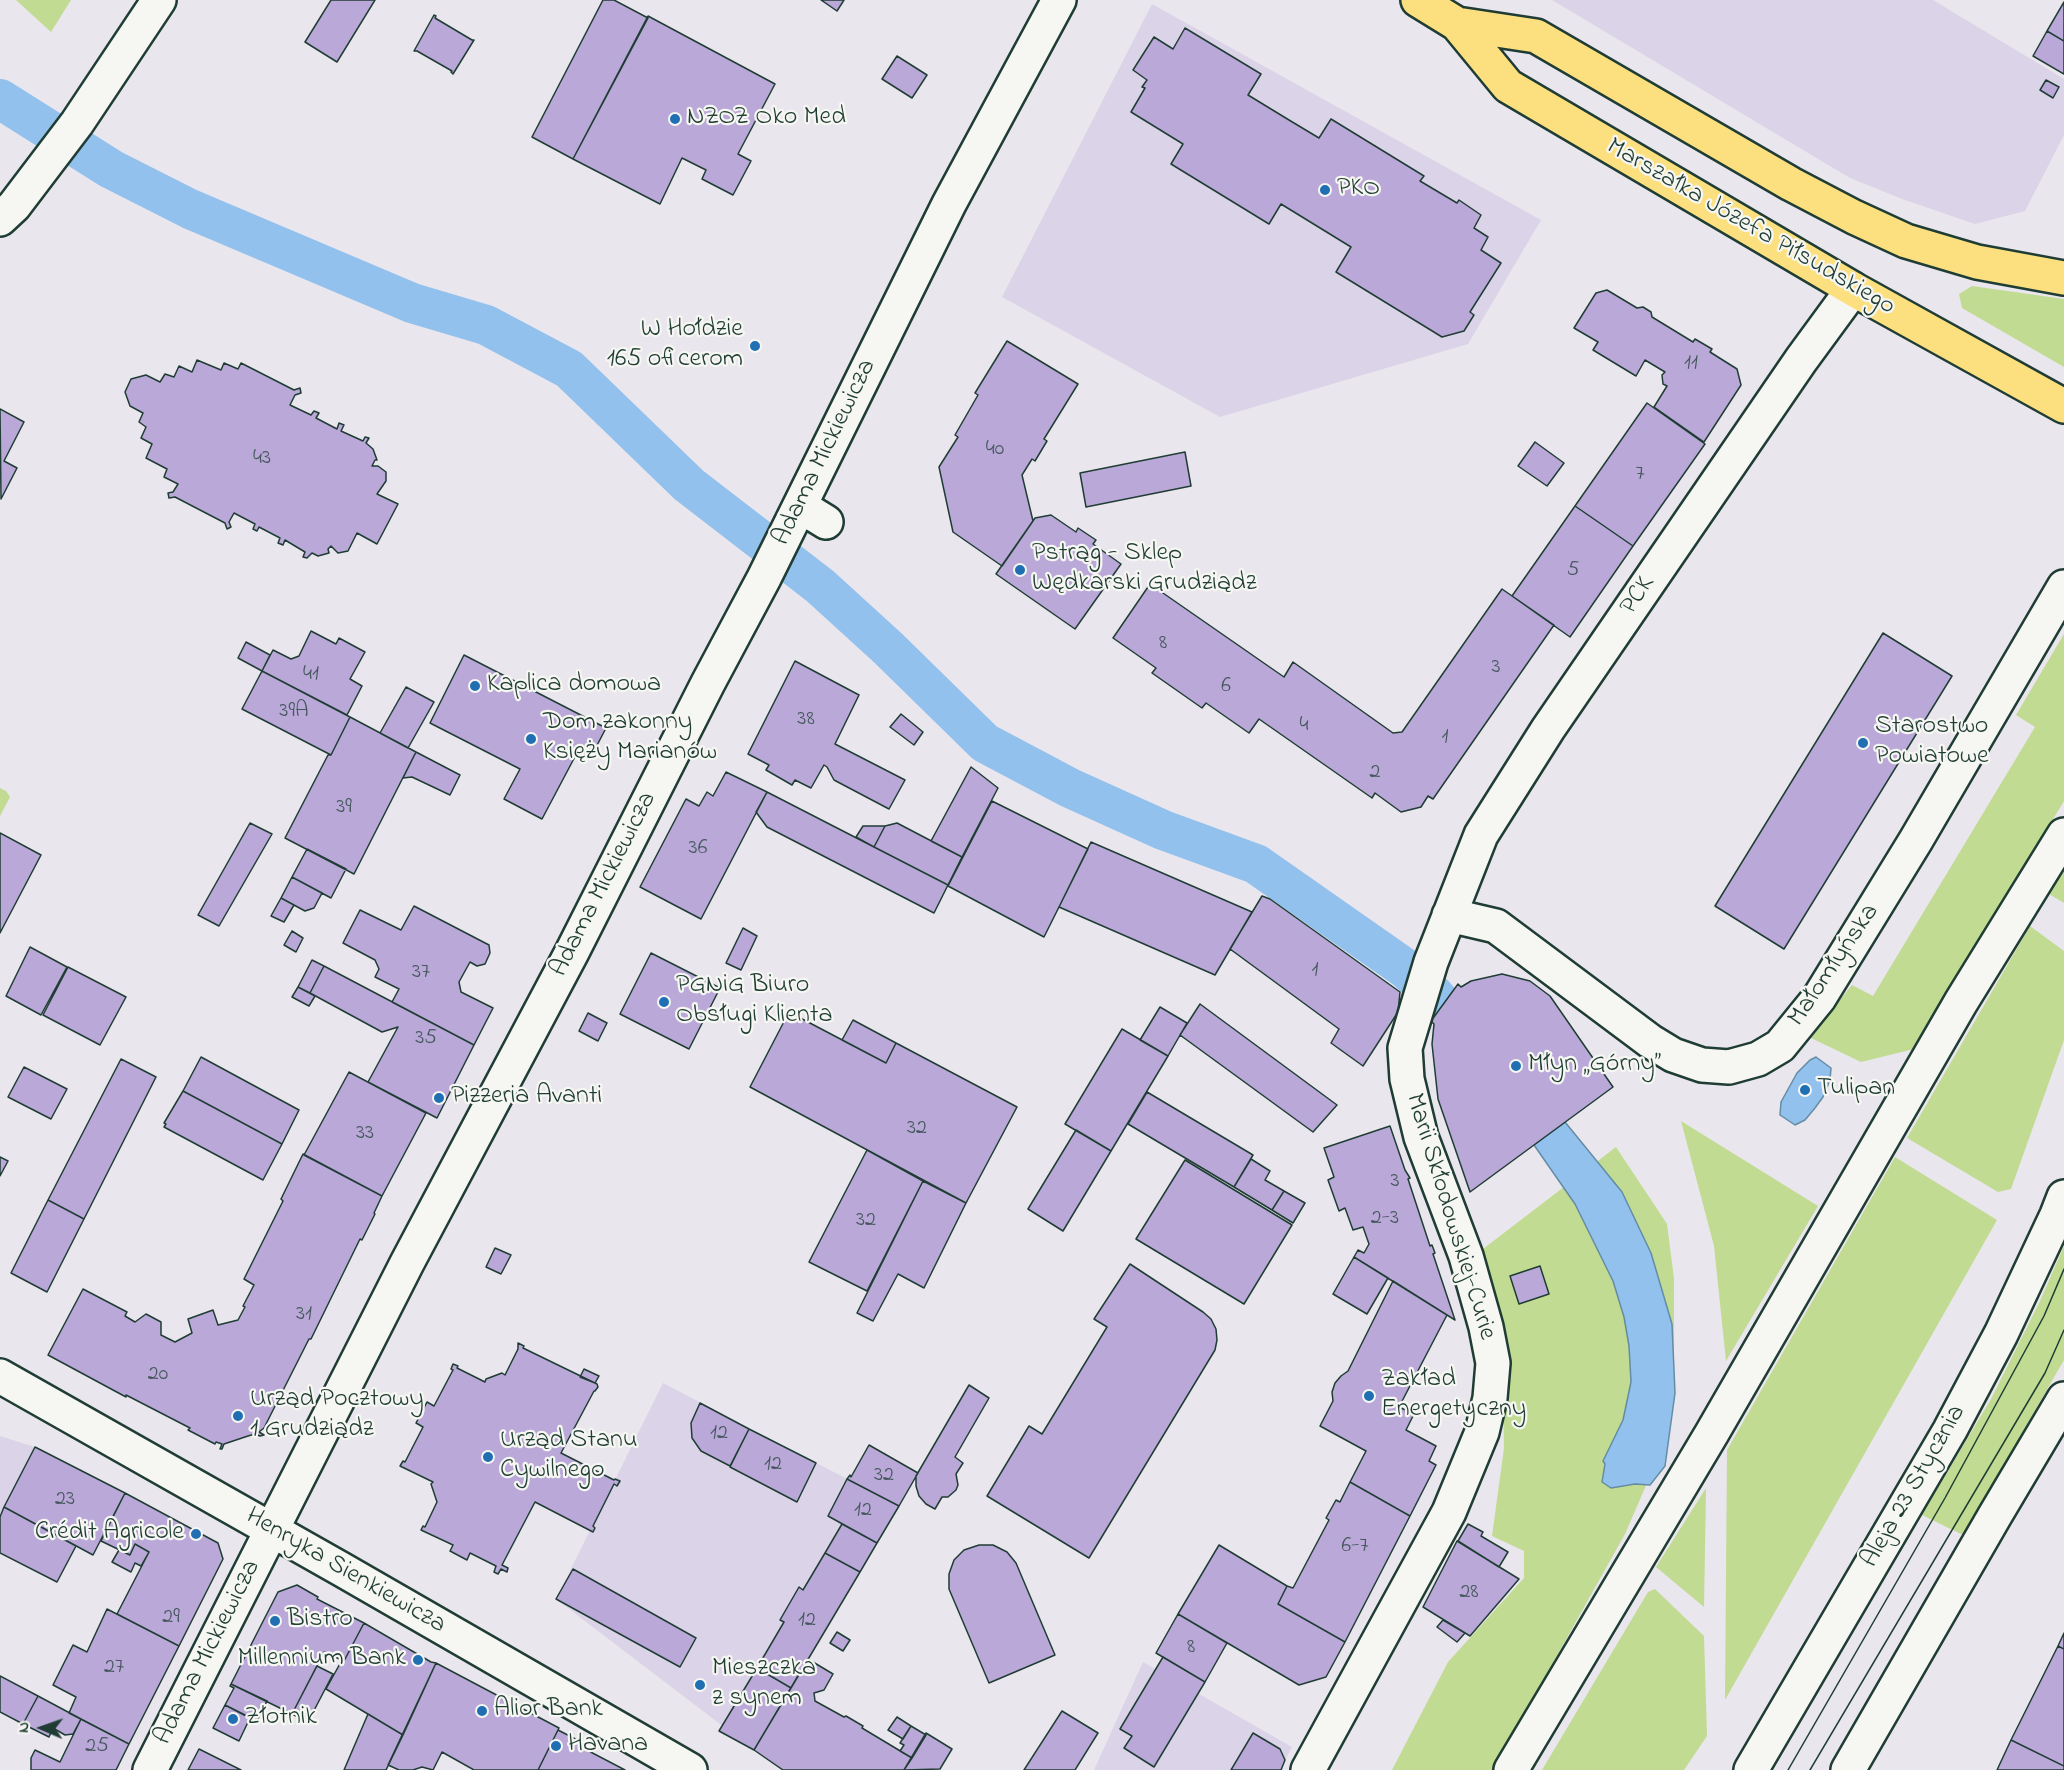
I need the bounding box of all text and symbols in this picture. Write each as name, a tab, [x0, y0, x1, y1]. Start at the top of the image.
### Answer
place label: NZOZ Oko Med	[687, 103, 846, 135]
marker: NZOZ Oko Med	[668, 112, 682, 126]
street label: Marszałka Józefa Piłsudskiego	[1600, 132, 1900, 324]
place label: PKO	[1337, 174, 1380, 206]
marker: PKO	[1318, 183, 1332, 197]
place label: W Hołdzie 165 oficerom	[607, 315, 743, 376]
marker: W Hołdzie 165 oficerom	[748, 339, 762, 353]
house number: 11	[1684, 351, 1698, 377]
street label: Adama Mickiewicza	[767, 355, 885, 551]
house number: 40	[986, 437, 1004, 463]
house number: 43	[253, 446, 271, 472]
house number: 7	[1635, 462, 1645, 488]
place label: Pstrąg - Sklep Wędkarski Grudziądz	[1032, 539, 1257, 600]
house number: 5	[1567, 558, 1579, 584]
marker: Pstrąg - Sklep Wędkarski Grudziądz	[1013, 563, 1027, 577]
street label: PCK	[1615, 571, 1663, 621]
house number: 8	[1159, 631, 1167, 657]
house number: 3	[1491, 655, 1501, 681]
house number: 41	[303, 662, 319, 688]
place label: Kaplica domowa	[487, 670, 661, 702]
house number: 6	[1221, 674, 1231, 700]
marker: Kaplica domowa	[468, 679, 482, 693]
house number: 39A	[279, 699, 309, 725]
house number: 38	[797, 707, 815, 733]
place label: Dom zakonny Księży Marianów	[543, 708, 717, 770]
place label: Starostwo Powiatowe	[1875, 712, 1989, 774]
house number: 4	[1299, 713, 1309, 739]
house number: 1	[1442, 725, 1448, 751]
marker: Dom zakonny Księży Marianów	[524, 732, 538, 746]
marker: Starostwo Powiatowe	[1856, 736, 1870, 750]
house number: 2	[1370, 760, 1380, 786]
street label: Adama Mickiewicza	[545, 787, 665, 983]
house number: 39	[336, 795, 352, 821]
house number: 36	[689, 836, 707, 862]
street label: Małomłyńska	[1783, 899, 1887, 1033]
house number: 1	[1312, 958, 1318, 984]
house number: 37	[412, 960, 430, 986]
place label: PGNiG Biuro Obsługi Klienta	[676, 971, 833, 1032]
marker: PGNiG Biuro Obsługi Klienta	[657, 995, 671, 1009]
house number: 35	[415, 1026, 437, 1052]
place label: Młyn „Górny”	[1528, 1050, 1661, 1082]
marker: Młyn „Górny”	[1509, 1059, 1523, 1073]
place label: Tulipan	[1817, 1074, 1895, 1106]
place label: Pizzeria Avanti	[451, 1082, 602, 1114]
marker: Tulipan	[1798, 1083, 1812, 1097]
street label: Marii Skłodowskiej-Curie	[1397, 1090, 1501, 1344]
marker: Pizzeria Avanti	[432, 1091, 446, 1105]
house number: 32	[907, 1116, 927, 1142]
house number: 33	[356, 1121, 374, 1147]
house number: 3	[1390, 1169, 1400, 1195]
house number: 2-3	[1371, 1206, 1399, 1232]
house number: 32	[856, 1208, 876, 1234]
house number: 31	[296, 1302, 312, 1328]
house number: 20	[148, 1362, 168, 1388]
place label: Zakład Energetyczny	[1381, 1365, 1526, 1426]
place label: Urząd Pocztowy 1 Grudziądz	[250, 1385, 424, 1446]
marker: Zakład Energetyczny	[1362, 1389, 1376, 1403]
street label: Aleja 23 Stycznia	[1856, 1400, 1974, 1574]
marker: Urząd Pocztowy 1 Grudziądz	[231, 1409, 245, 1423]
house number: 12	[710, 1421, 728, 1447]
place label: Urząd Stanu Cywilnego	[500, 1426, 638, 1488]
marker: Urząd Stanu Cywilnego	[481, 1450, 495, 1464]
house number: 12	[764, 1452, 782, 1478]
house number: 32	[874, 1463, 894, 1489]
house number: 23	[55, 1487, 75, 1513]
house number: 12	[854, 1498, 872, 1524]
street label: Henryka Sienkiewicza	[239, 1502, 451, 1642]
place label: Crédit Agricole	[35, 1518, 184, 1550]
marker: Crédit Agricole	[189, 1527, 203, 1541]
house number: 6-7	[1342, 1534, 1368, 1560]
street label: Adama Mickiewicza	[149, 1555, 269, 1751]
house number: 28	[1459, 1580, 1479, 1606]
house number: 29	[162, 1605, 180, 1631]
place label: Bistro	[287, 1605, 353, 1637]
house number: 12	[798, 1608, 816, 1634]
marker: Bistro	[268, 1614, 282, 1628]
house number: 8	[1187, 1635, 1195, 1661]
place label: Millennium Bank	[238, 1644, 406, 1676]
marker: Millennium Bank	[411, 1653, 425, 1667]
place label: Mieszczka z synem	[712, 1654, 816, 1715]
house number: 27	[104, 1655, 124, 1681]
marker: Mieszczka z synem	[693, 1678, 707, 1692]
place label: Alior Bank	[494, 1695, 603, 1727]
north arrow	[12, 1698, 72, 1758]
place label: Złotnik	[245, 1703, 317, 1735]
marker: Alior Bank	[475, 1704, 489, 1718]
marker: Złotnik	[226, 1712, 240, 1726]
text: N	[12, 1722, 36, 1733]
place label: Havana	[568, 1730, 648, 1762]
house number: 25	[85, 1734, 109, 1760]
marker: Havana	[549, 1739, 563, 1753]

